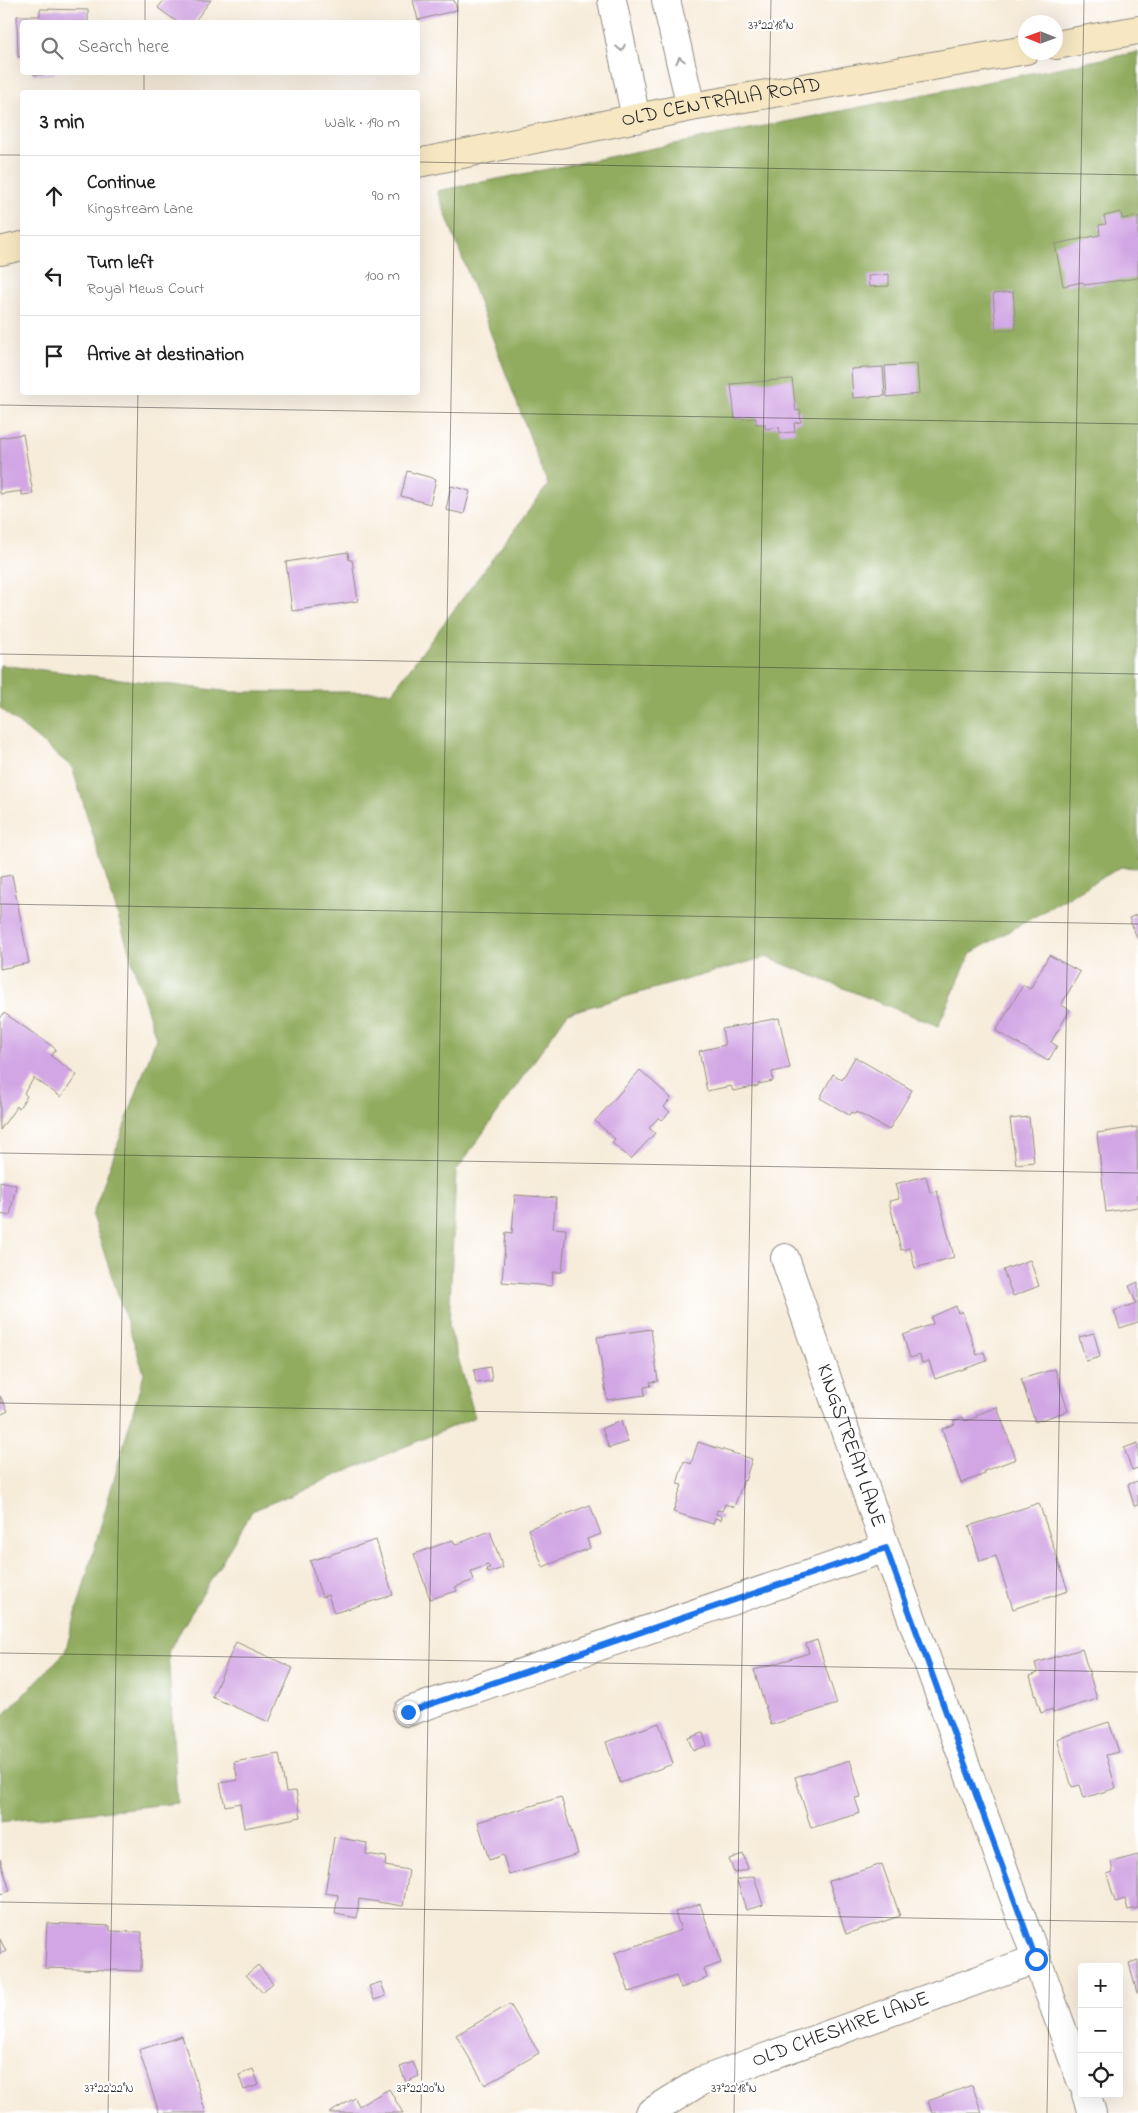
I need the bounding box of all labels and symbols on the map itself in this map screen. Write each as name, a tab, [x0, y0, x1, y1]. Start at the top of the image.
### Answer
north arrow	[1018, 15, 1063, 60]
text: 37°22'18"N	[748, 17, 794, 35]
one-way arrow	[616, 43, 626, 52]
one-way arrow	[675, 55, 686, 64]
street label: OLD CENTRALIA ROAD	[619, 70, 823, 136]
street label: KINGSTREAM LANE	[808, 1360, 893, 1532]
route end	[397, 1701, 420, 1724]
route start	[1025, 1948, 1048, 1971]
street label: OLD CHESHIRE LANE	[748, 1984, 934, 2076]
text: 37°22'22"N	[84, 2080, 134, 2098]
text: 37°22'20"N	[397, 2080, 445, 2098]
text: 37°22'18"N	[711, 2080, 757, 2098]

